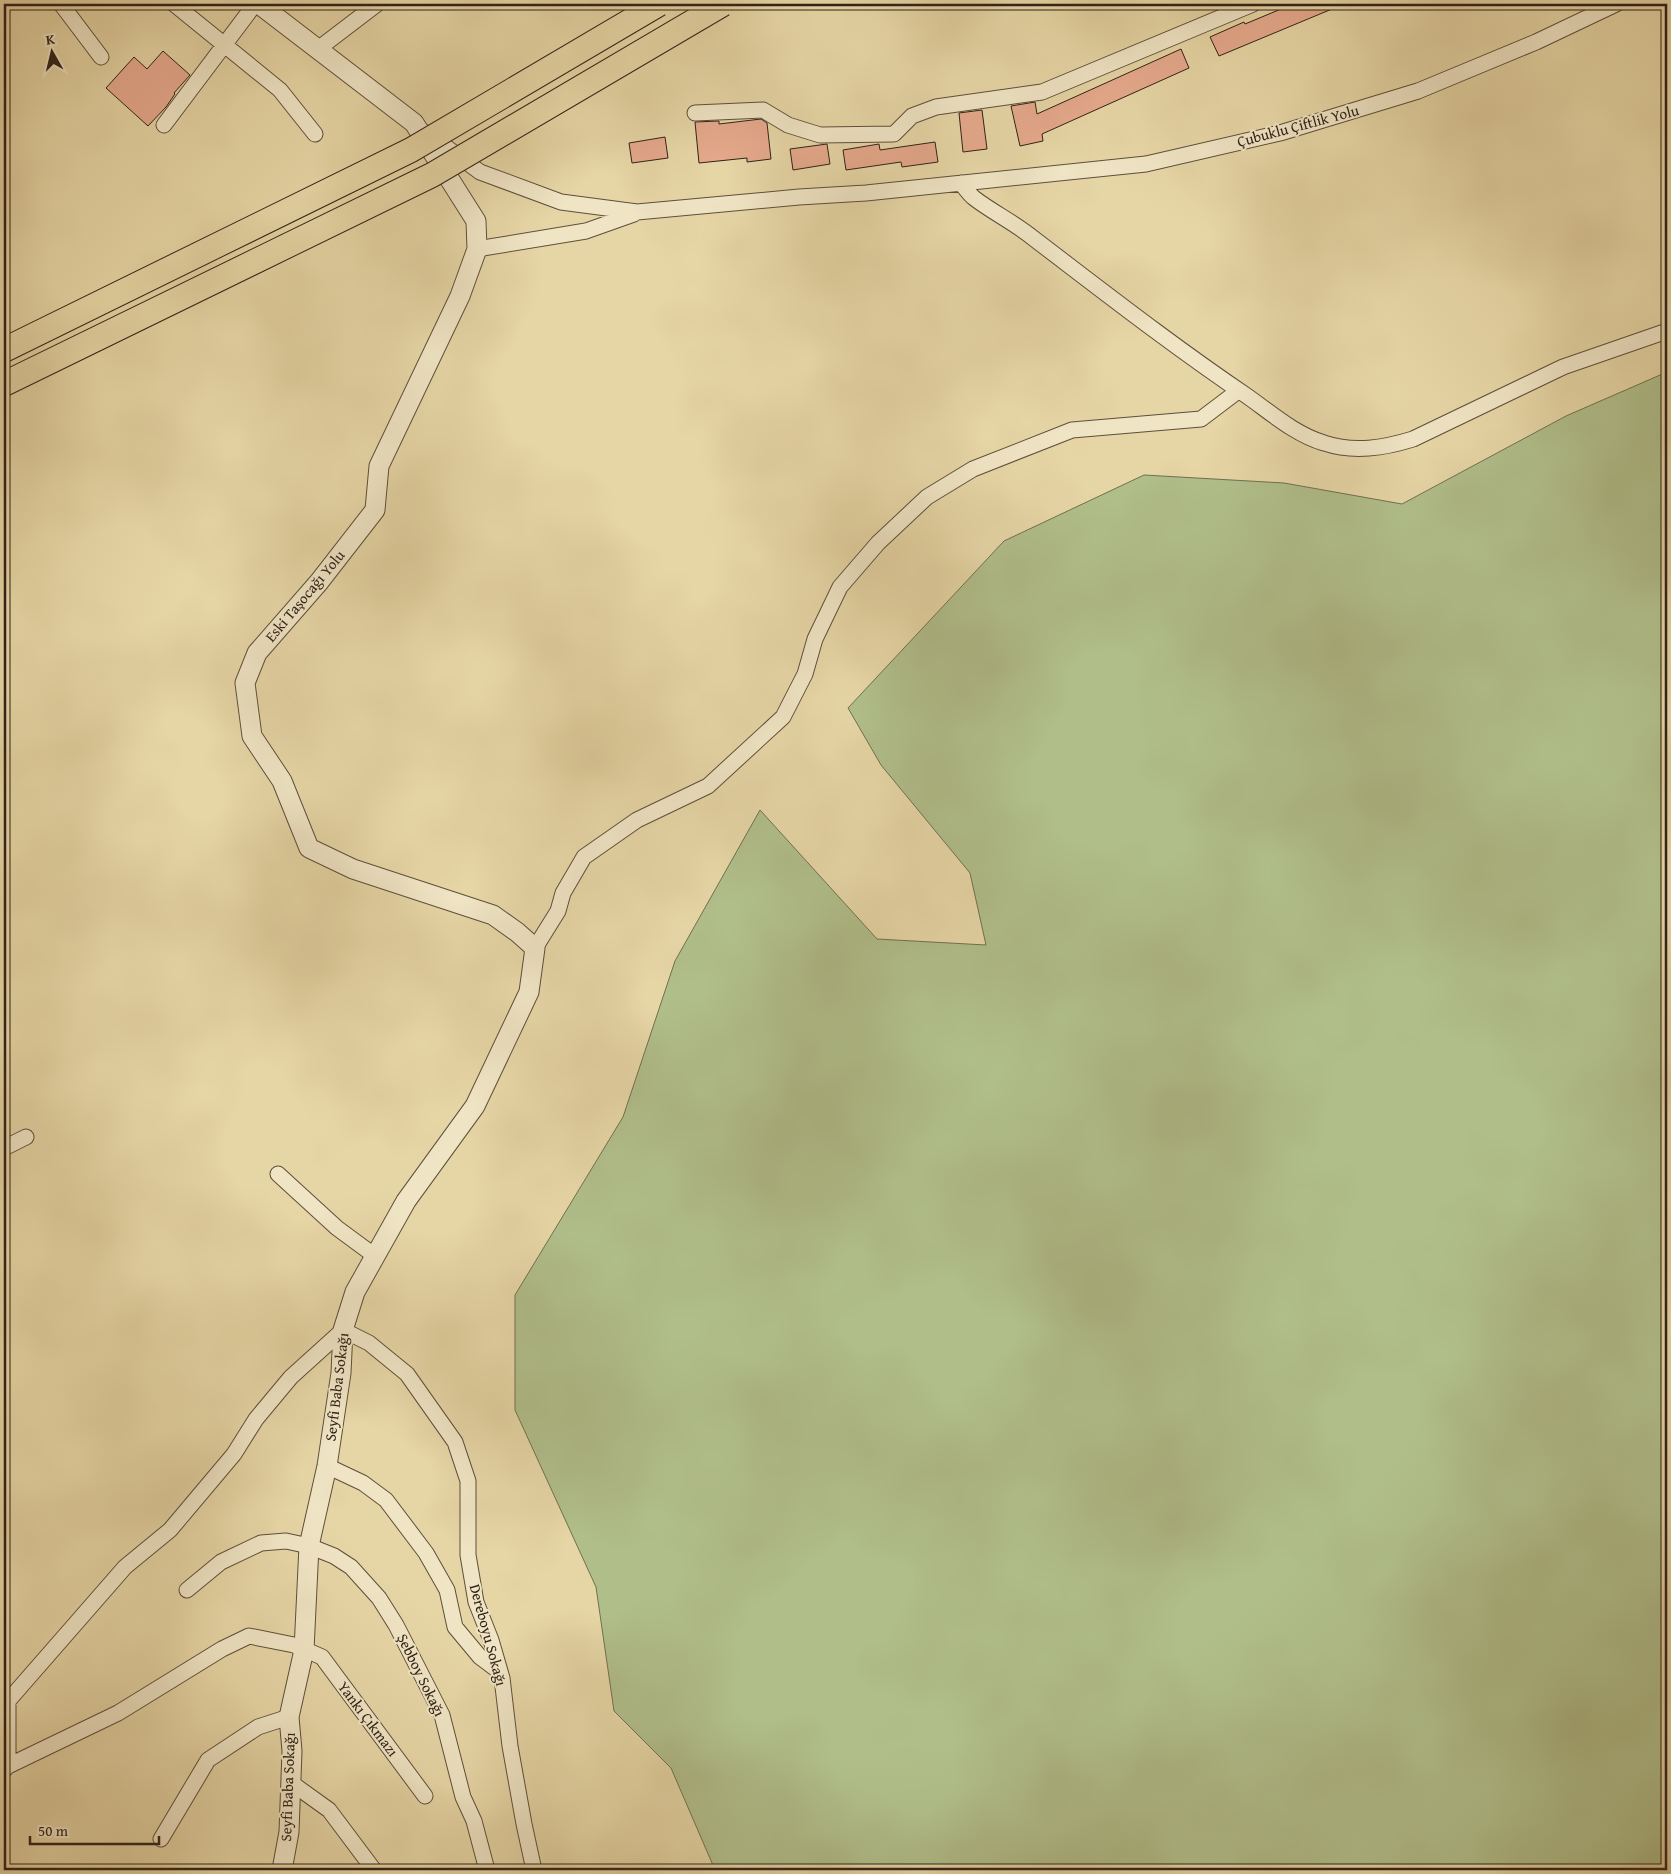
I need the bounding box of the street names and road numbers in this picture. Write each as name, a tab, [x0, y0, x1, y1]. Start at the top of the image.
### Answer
street label: Çubuklu Çiftlik Yolu	[1235, 99, 1362, 152]
street label: Eski Taşocağı Yolu	[260, 545, 350, 646]
street label: Seyfi Baba Sokağı	[319, 1331, 354, 1442]
street label: Dereboyu Sokağı	[465, 1582, 512, 1688]
street label: Şebboy Sokağı	[392, 1630, 451, 1720]
street label: Yankı Çıkmazı	[333, 1677, 404, 1761]
street label: Seyfi Baba Sokağı	[275, 1732, 300, 1842]

